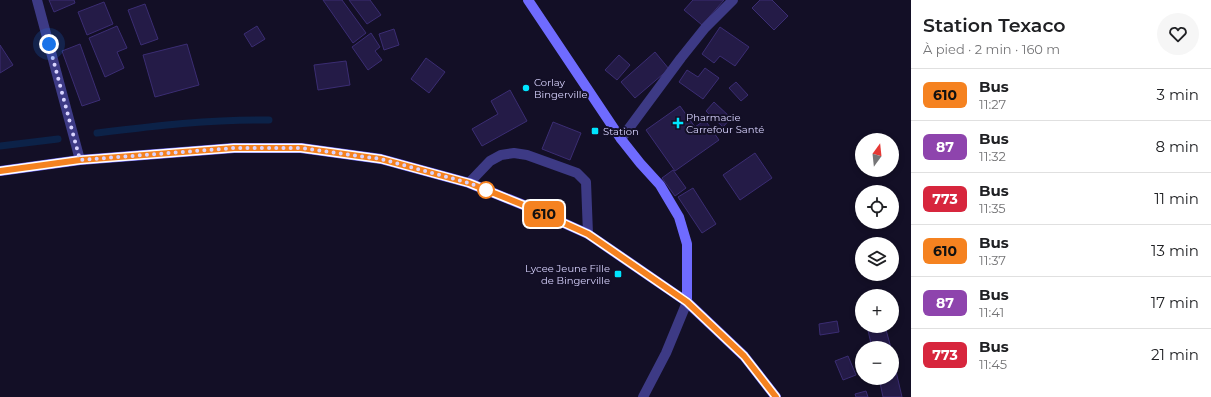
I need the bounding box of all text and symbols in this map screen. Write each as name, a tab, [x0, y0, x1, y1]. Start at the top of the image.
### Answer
button: heart	[1157, 13, 1199, 55]
text: Station Texaco	[923, 14, 1066, 37]
your location	[39, 34, 59, 54]
text: À pied · 2 min · 160 m	[923, 41, 1060, 57]
place label: Corlay Bingerville	[534, 76, 588, 101]
text: Bus	[979, 77, 1009, 96]
marker: Corlay Bingerville	[521, 83, 531, 93]
text: 3 min	[1157, 85, 1199, 104]
text: 610	[933, 86, 957, 104]
text: 11:27	[979, 96, 1006, 112]
place label: Pharmacie Carrefour Santé	[686, 111, 764, 136]
marker: Pharmacie Carrefour Santé	[673, 118, 683, 128]
place label: Station	[603, 125, 639, 138]
marker: Station	[590, 126, 600, 136]
text: Bus	[979, 129, 1009, 148]
north arrow	[855, 133, 899, 177]
map controls	[855, 133, 899, 385]
text: 8 min	[1155, 137, 1199, 156]
text: 87	[936, 138, 954, 156]
text: 11:32	[979, 148, 1006, 164]
unlabelled marker	[477, 181, 495, 199]
text: Bus	[979, 181, 1009, 200]
button: locate	[855, 185, 899, 229]
text: 11 min	[1154, 189, 1199, 208]
text: 773	[932, 190, 958, 208]
text: 11:35	[979, 200, 1006, 216]
line badge: 610	[521, 201, 567, 227]
text: 610	[532, 205, 556, 223]
text: Bus	[979, 233, 1009, 252]
button: layers	[855, 237, 899, 281]
text: 13 min	[1151, 241, 1199, 260]
text: 610	[933, 242, 957, 260]
text: 11:37	[979, 252, 1006, 268]
place label: Lycee Jeune Fille de Bingerville	[525, 262, 610, 287]
marker: Lycee Jeune Fille de Bingerville	[613, 269, 623, 279]
text: Bus	[979, 285, 1009, 304]
button: +	[855, 289, 899, 333]
text: 17 min	[1151, 293, 1199, 312]
text: 87	[936, 294, 954, 312]
text: 11:41	[979, 304, 1004, 320]
text: Bus	[979, 337, 1009, 356]
button: −	[855, 341, 899, 385]
text: 21 min	[1151, 345, 1199, 364]
text: 773	[932, 346, 958, 364]
text: 11:45	[979, 356, 1007, 372]

